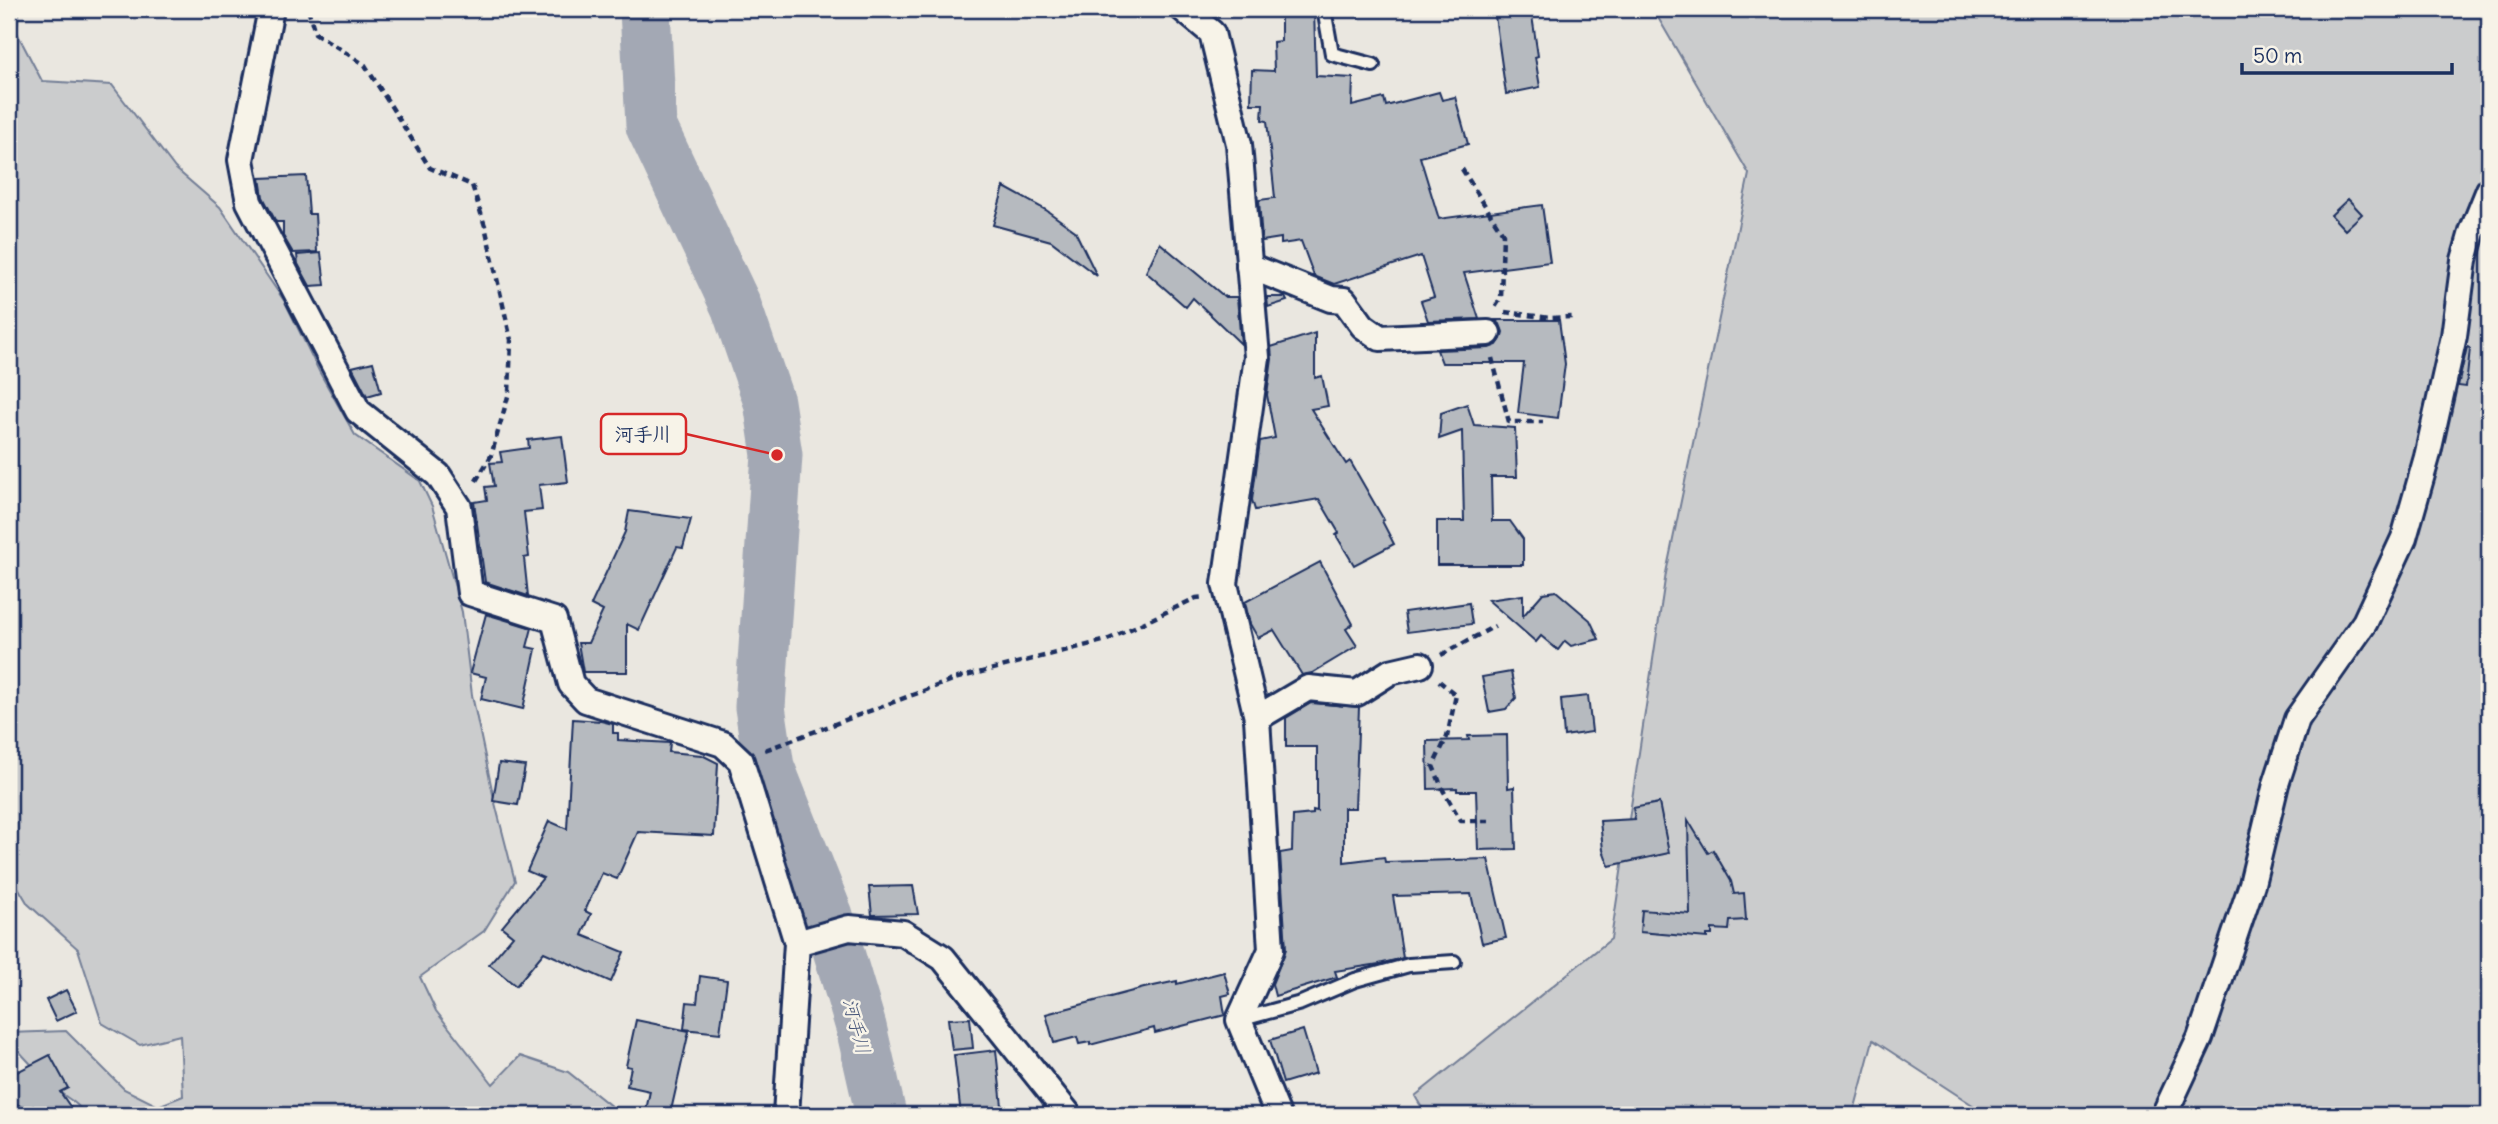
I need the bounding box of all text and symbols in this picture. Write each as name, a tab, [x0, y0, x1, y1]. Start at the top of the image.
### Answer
scale bar	[2242, 32, 2452, 76]
text: 50 m	[2253, 42, 2302, 69]
callout: 河手川	[601, 414, 686, 454]
text: 河手川	[614, 422, 672, 446]
water label: 河手川	[838, 995, 876, 1057]

